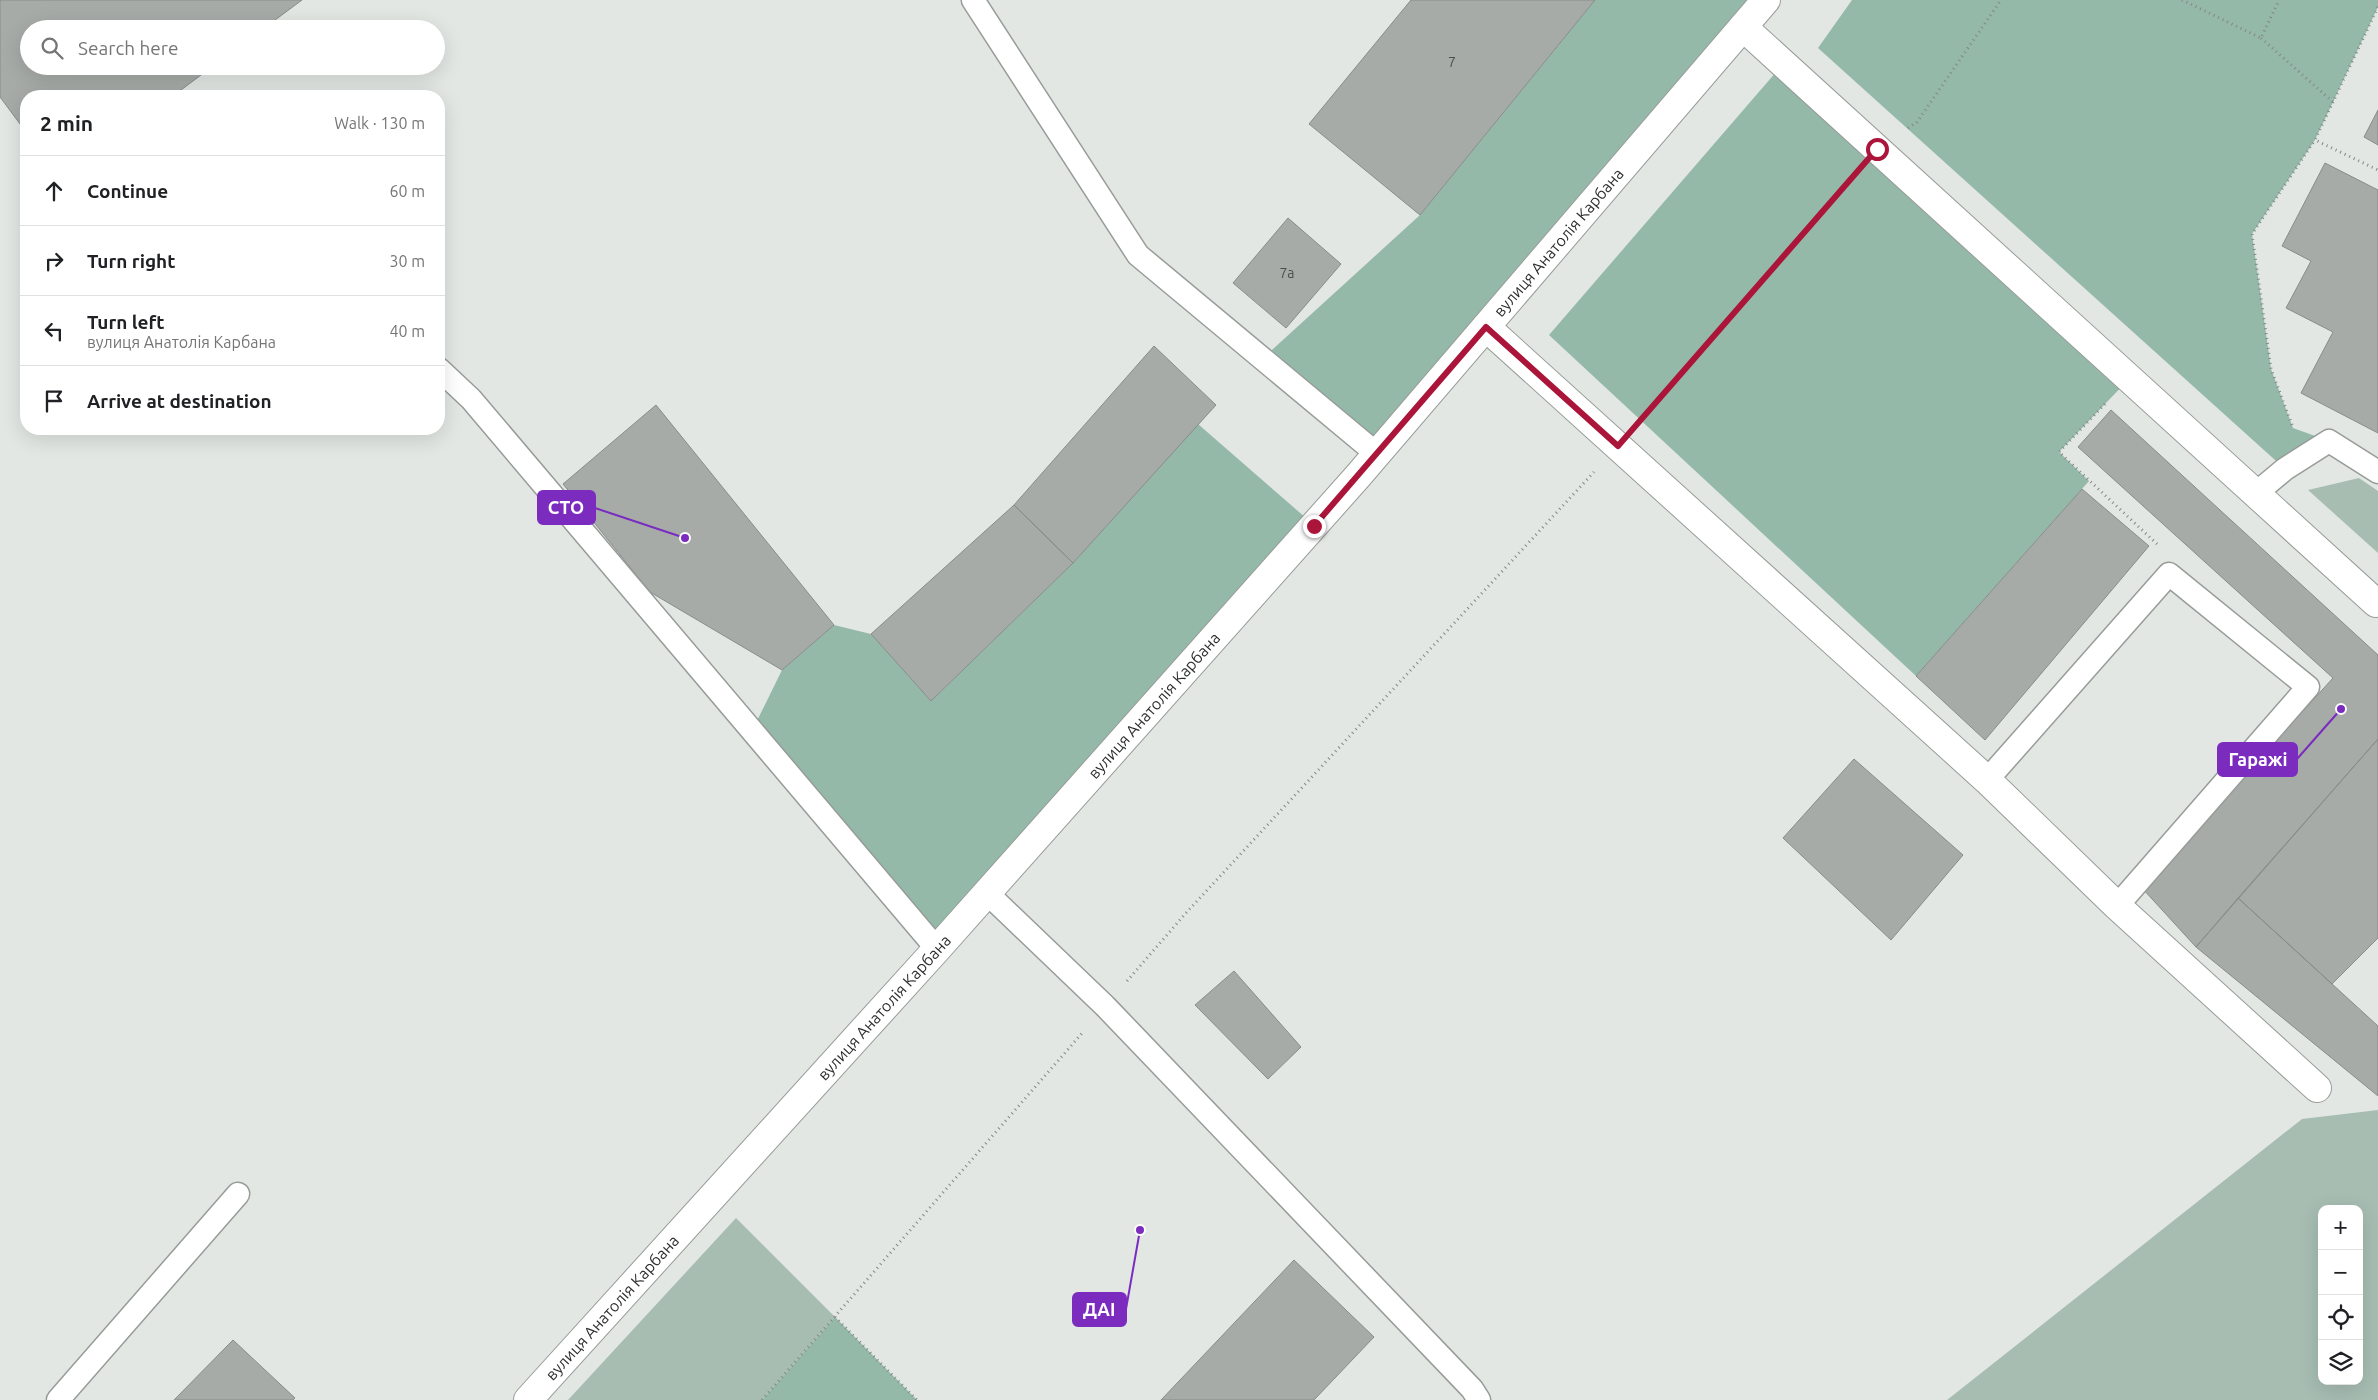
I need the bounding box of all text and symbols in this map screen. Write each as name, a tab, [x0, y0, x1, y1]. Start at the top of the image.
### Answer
search box	[20, 20, 445, 75]
icon: search	[38, 34, 66, 62]
text: Search here	[78, 37, 178, 59]
house number: 7	[1448, 54, 1456, 70]
text: 2 min	[40, 111, 93, 135]
text: Walk · 130 m	[334, 114, 425, 132]
route start	[1866, 138, 1889, 161]
street label: вулиця Анатолія Карбана	[1490, 164, 1627, 320]
icon: ahead	[40, 177, 68, 205]
text: Continue	[87, 180, 168, 202]
text: 60 m	[389, 182, 425, 200]
icon: right	[40, 247, 68, 275]
text: Turn right	[87, 250, 175, 272]
text: 30 m	[389, 252, 425, 270]
house number: 7а	[1279, 265, 1295, 281]
text: Turn left	[87, 311, 165, 333]
icon: left	[40, 317, 68, 345]
text: 40 m	[389, 322, 425, 340]
text: вулиця Анатолія Карбана	[87, 333, 276, 351]
icon: arrive	[40, 387, 68, 415]
text: Arrive at destination	[87, 390, 272, 412]
callout: СТО	[538, 491, 595, 524]
text: СТО	[548, 497, 584, 517]
route end	[1303, 515, 1326, 538]
street label: вулиця Анатолія Карбана	[1084, 629, 1224, 782]
callout: Гаражі	[2218, 743, 2297, 776]
text: Гаражі	[2229, 749, 2287, 769]
street label: вулиця Анатолія Карбана	[814, 931, 954, 1084]
map controls	[2318, 1205, 2363, 1385]
button: +	[2318, 1205, 2363, 1250]
street label: вулиця Анатолія Карбана	[542, 1231, 682, 1384]
button: −	[2318, 1250, 2363, 1295]
callout: ДАІ	[1073, 1293, 1126, 1326]
button: locate	[2318, 1295, 2363, 1340]
text: ДАІ	[1083, 1299, 1115, 1319]
button: layers	[2318, 1340, 2363, 1385]

